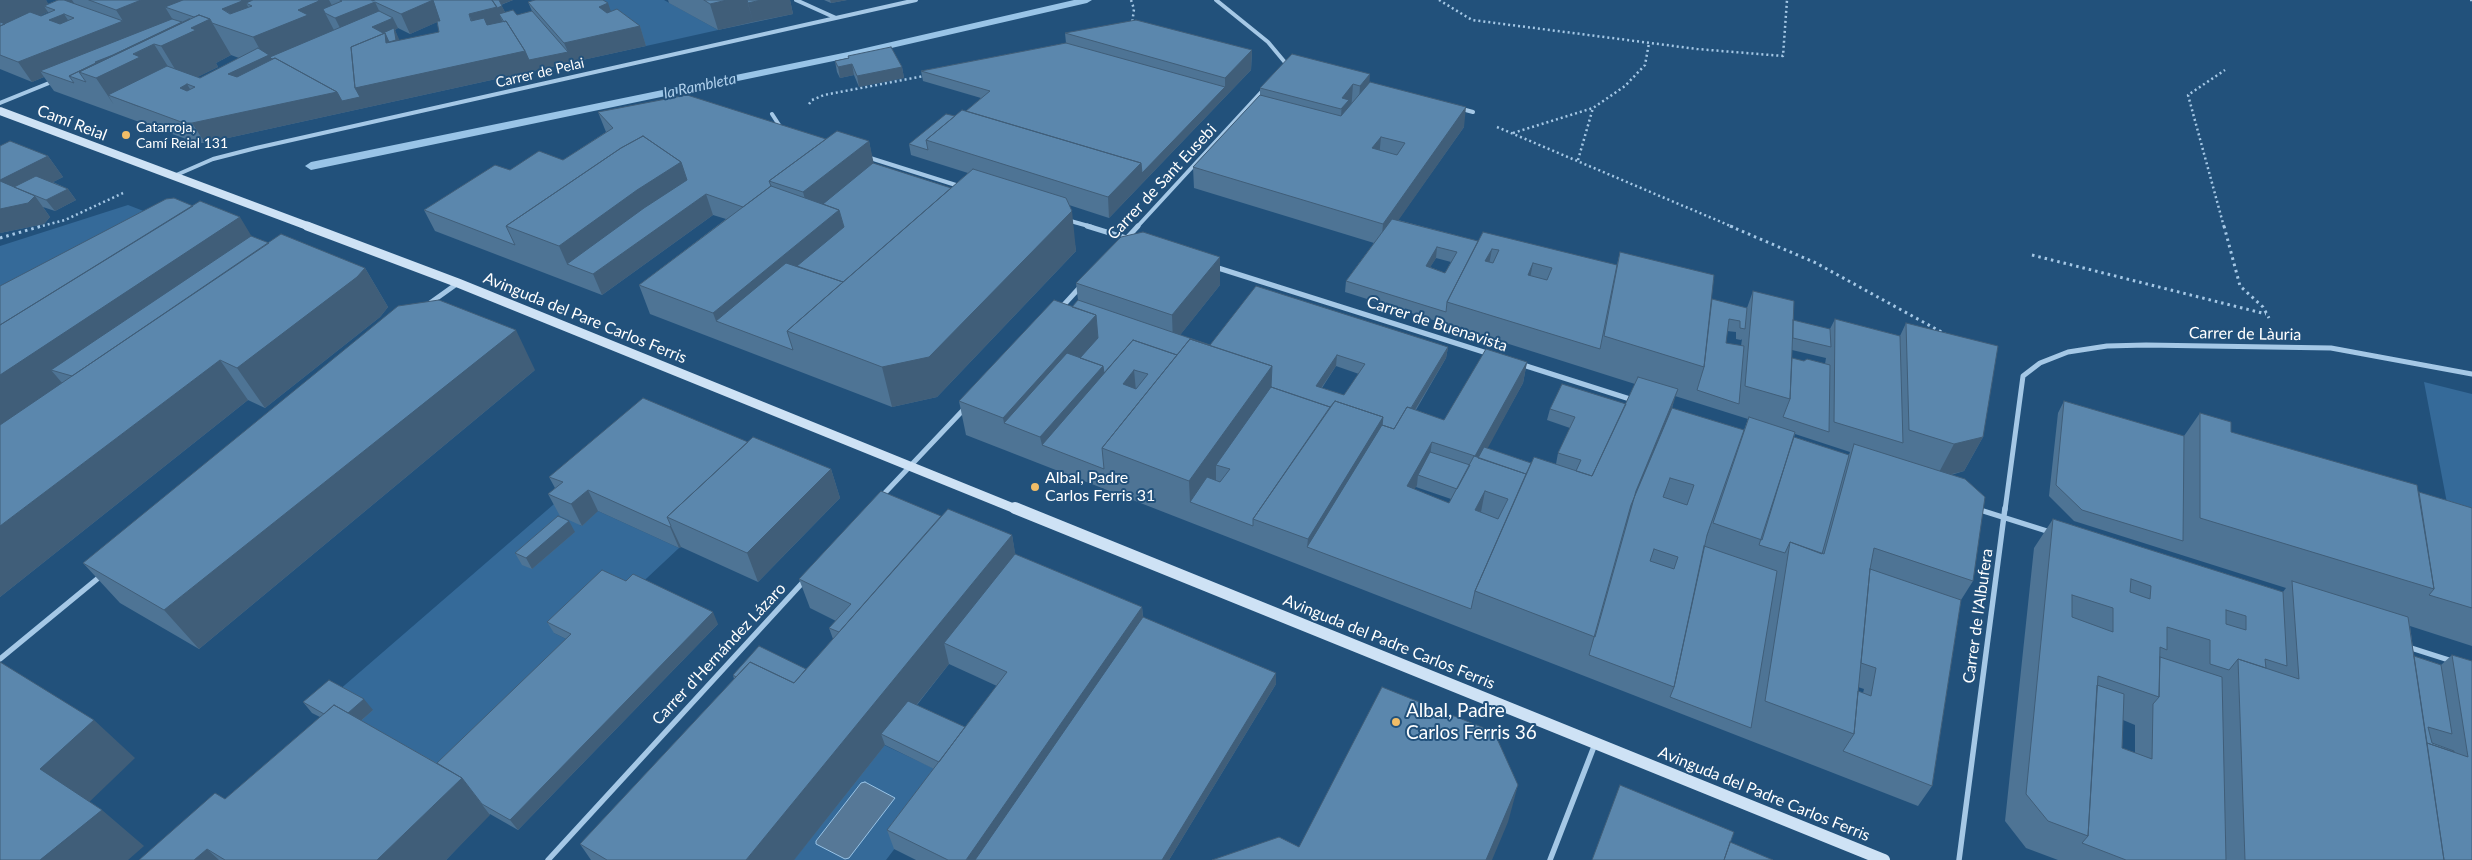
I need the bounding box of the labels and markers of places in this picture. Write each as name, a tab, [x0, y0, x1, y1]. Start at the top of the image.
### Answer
place label: Catarroja, Camí Reial 131	[136, 119, 228, 152]
marker: Catarroja, Camí Reial 131	[120, 129, 132, 141]
place label: Albal, Padre Carlos Ferris 31	[1045, 468, 1155, 506]
marker: Albal, Padre Carlos Ferris 31	[1029, 481, 1041, 493]
place label: Albal, Padre Carlos Ferris 36	[1406, 700, 1537, 744]
marker: Albal, Padre Carlos Ferris 36	[1390, 716, 1402, 728]

